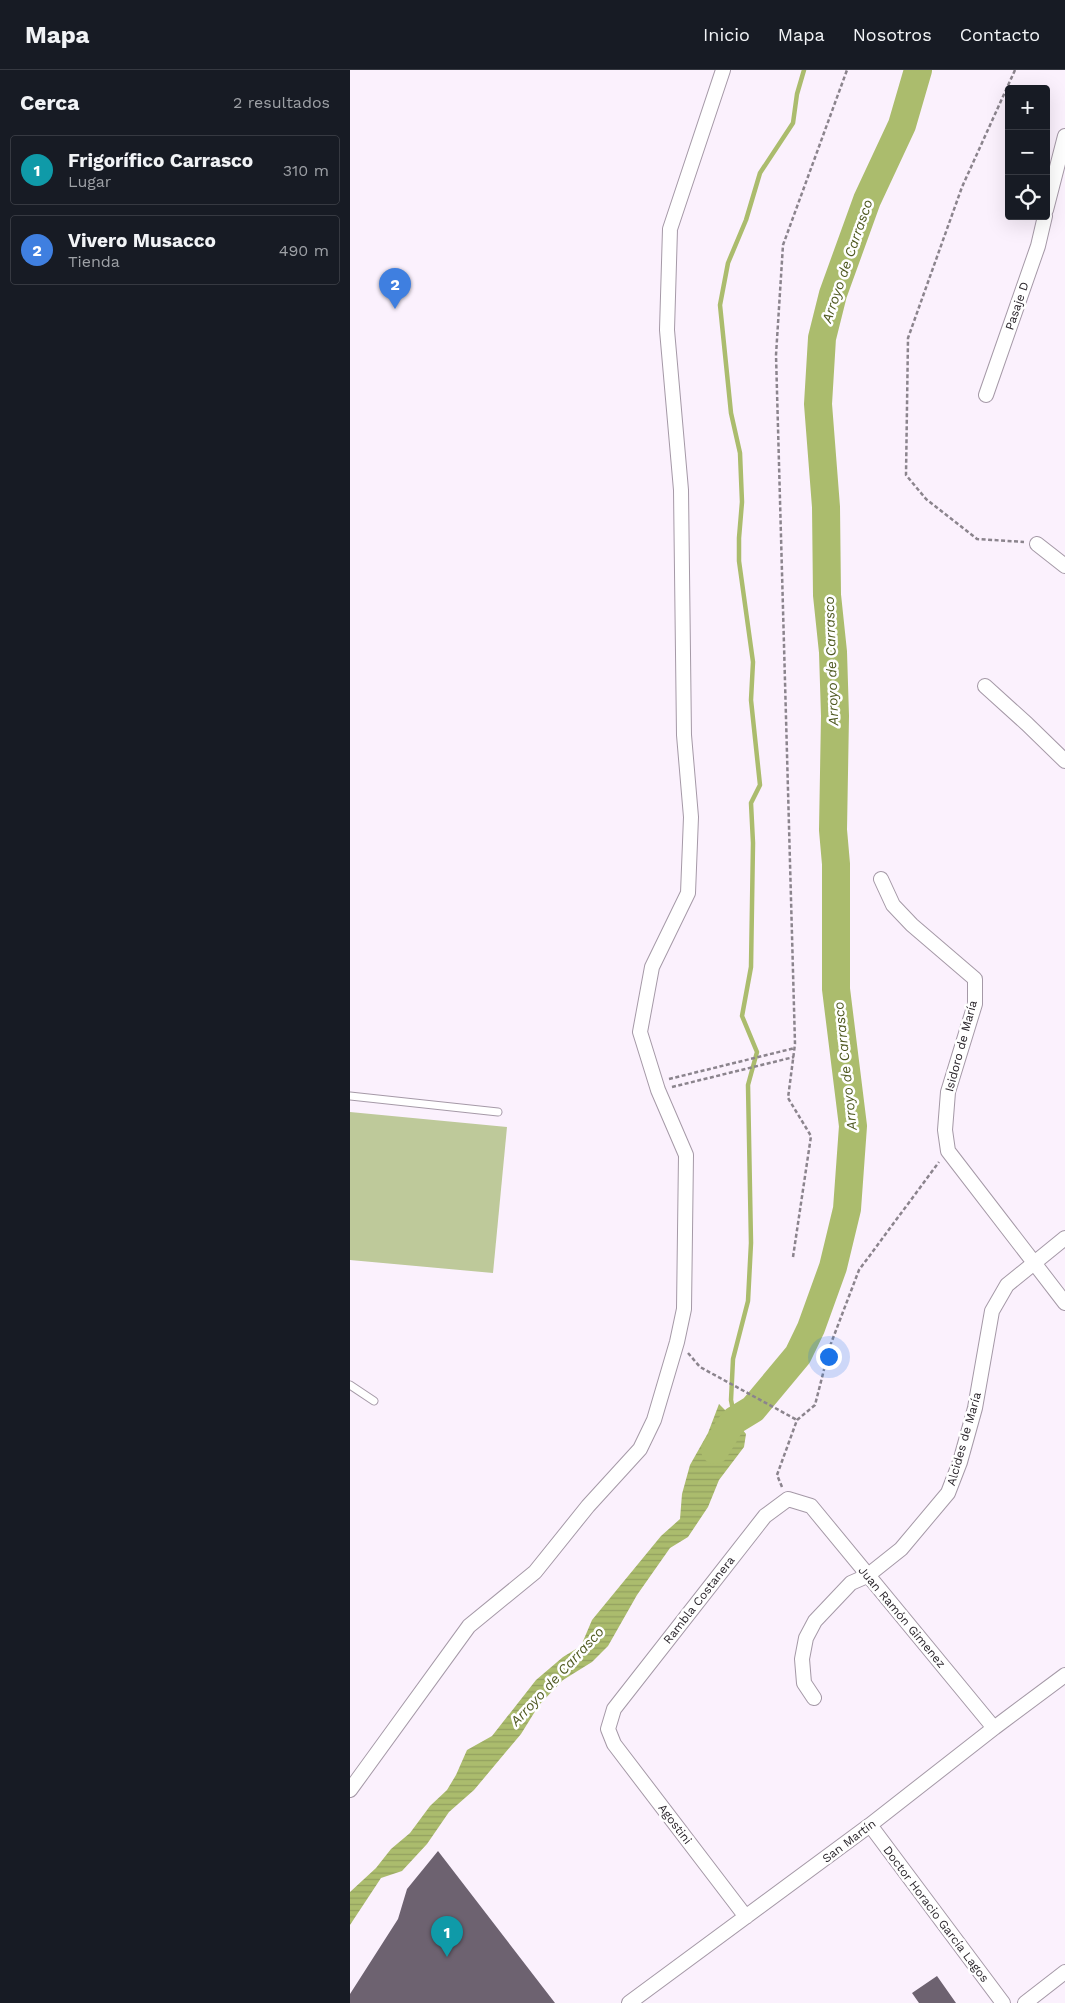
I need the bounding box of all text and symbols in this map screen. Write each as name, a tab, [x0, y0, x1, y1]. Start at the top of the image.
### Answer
text: Mapa	[25, 21, 90, 49]
text: Inicio	[703, 24, 750, 45]
text: Mapa	[778, 24, 825, 45]
text: Nosotros	[853, 24, 932, 45]
text: Contacto	[960, 24, 1040, 45]
map controls	[1005, 85, 1050, 220]
button: +	[1005, 85, 1050, 130]
text: Cerca	[20, 90, 79, 115]
text: 2 resultados	[233, 93, 330, 112]
button: −	[1005, 130, 1050, 175]
text: Frigorífico Carrasco	[68, 149, 253, 172]
text: 1	[34, 161, 40, 180]
text: 310 m	[283, 161, 329, 180]
text: Lugar	[68, 172, 111, 191]
button: locate	[1005, 175, 1050, 220]
water label: Arroyo de Carrasco	[818, 197, 876, 326]
text: Vivero Musacco	[68, 229, 216, 252]
text: 2	[32, 241, 42, 260]
text: 490 m	[279, 241, 329, 260]
text: Tienda	[68, 252, 120, 271]
pin: 2	[379, 268, 411, 309]
street label: Pasaje D	[1002, 280, 1032, 332]
water label: Arroyo de Carrasco	[821, 596, 841, 727]
street label: Isidoro de María	[942, 999, 980, 1093]
water label: Arroyo de Carrasco	[830, 1001, 860, 1132]
your location	[816, 1344, 842, 1370]
street label: Alcides de María	[944, 1390, 984, 1487]
street label: Rambla Costanera	[660, 1553, 738, 1647]
street label: Juan Ramón Gimenez	[855, 1563, 949, 1671]
water label: Arroyo de Carrasco	[506, 1623, 607, 1730]
street label: Agostini	[655, 1801, 695, 1847]
street label: San Martín	[820, 1816, 878, 1866]
street label: Doctor Horacio García Lagos	[880, 1843, 992, 1985]
pin: 1	[431, 1916, 463, 1957]

